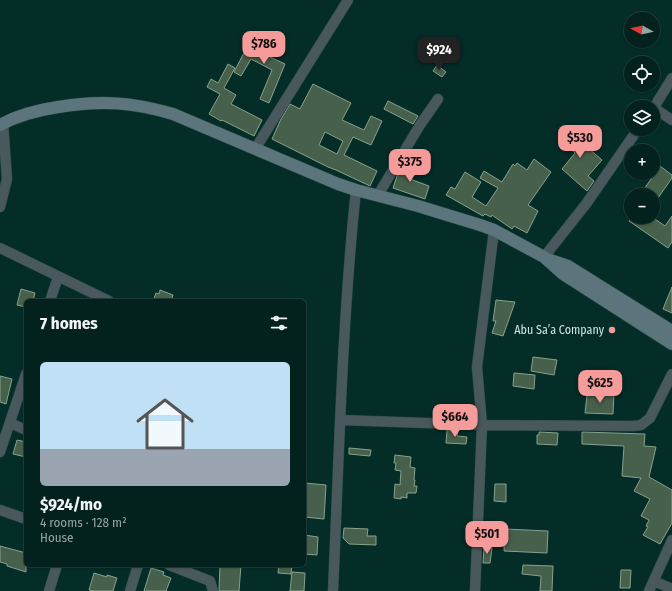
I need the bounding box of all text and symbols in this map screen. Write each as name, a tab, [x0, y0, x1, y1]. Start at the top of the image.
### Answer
north arrow	[624, 12, 660, 48]
map controls	[624, 12, 660, 224]
pin: $786	[240, 31, 288, 65]
text: $786	[251, 36, 277, 51]
pin: $924	[415, 37, 463, 71]
text: $924	[426, 42, 452, 57]
button: locate	[624, 56, 660, 92]
button: layers	[624, 100, 660, 136]
pin: $530	[556, 125, 604, 159]
text: $530	[567, 130, 593, 145]
button: +	[624, 144, 660, 180]
pin: $375	[386, 149, 434, 183]
text: $375	[398, 154, 422, 169]
button: −	[624, 188, 660, 224]
icon: filters	[268, 312, 290, 334]
text: 7 homes	[40, 313, 98, 334]
place label: Abu Sa’a Company	[514, 323, 605, 337]
marker: Abu Sa’a Company	[607, 325, 617, 335]
pin: $625	[576, 370, 624, 404]
text: $625	[587, 375, 613, 390]
icon: home	[129, 388, 201, 460]
pin: $664	[431, 404, 479, 438]
text: $664	[442, 409, 468, 424]
text: $924/mo	[40, 494, 102, 515]
text: 4 rooms · 128 m²	[40, 515, 127, 530]
pin: $501	[463, 521, 511, 555]
text: $501	[474, 526, 500, 541]
text: House	[40, 530, 74, 545]

